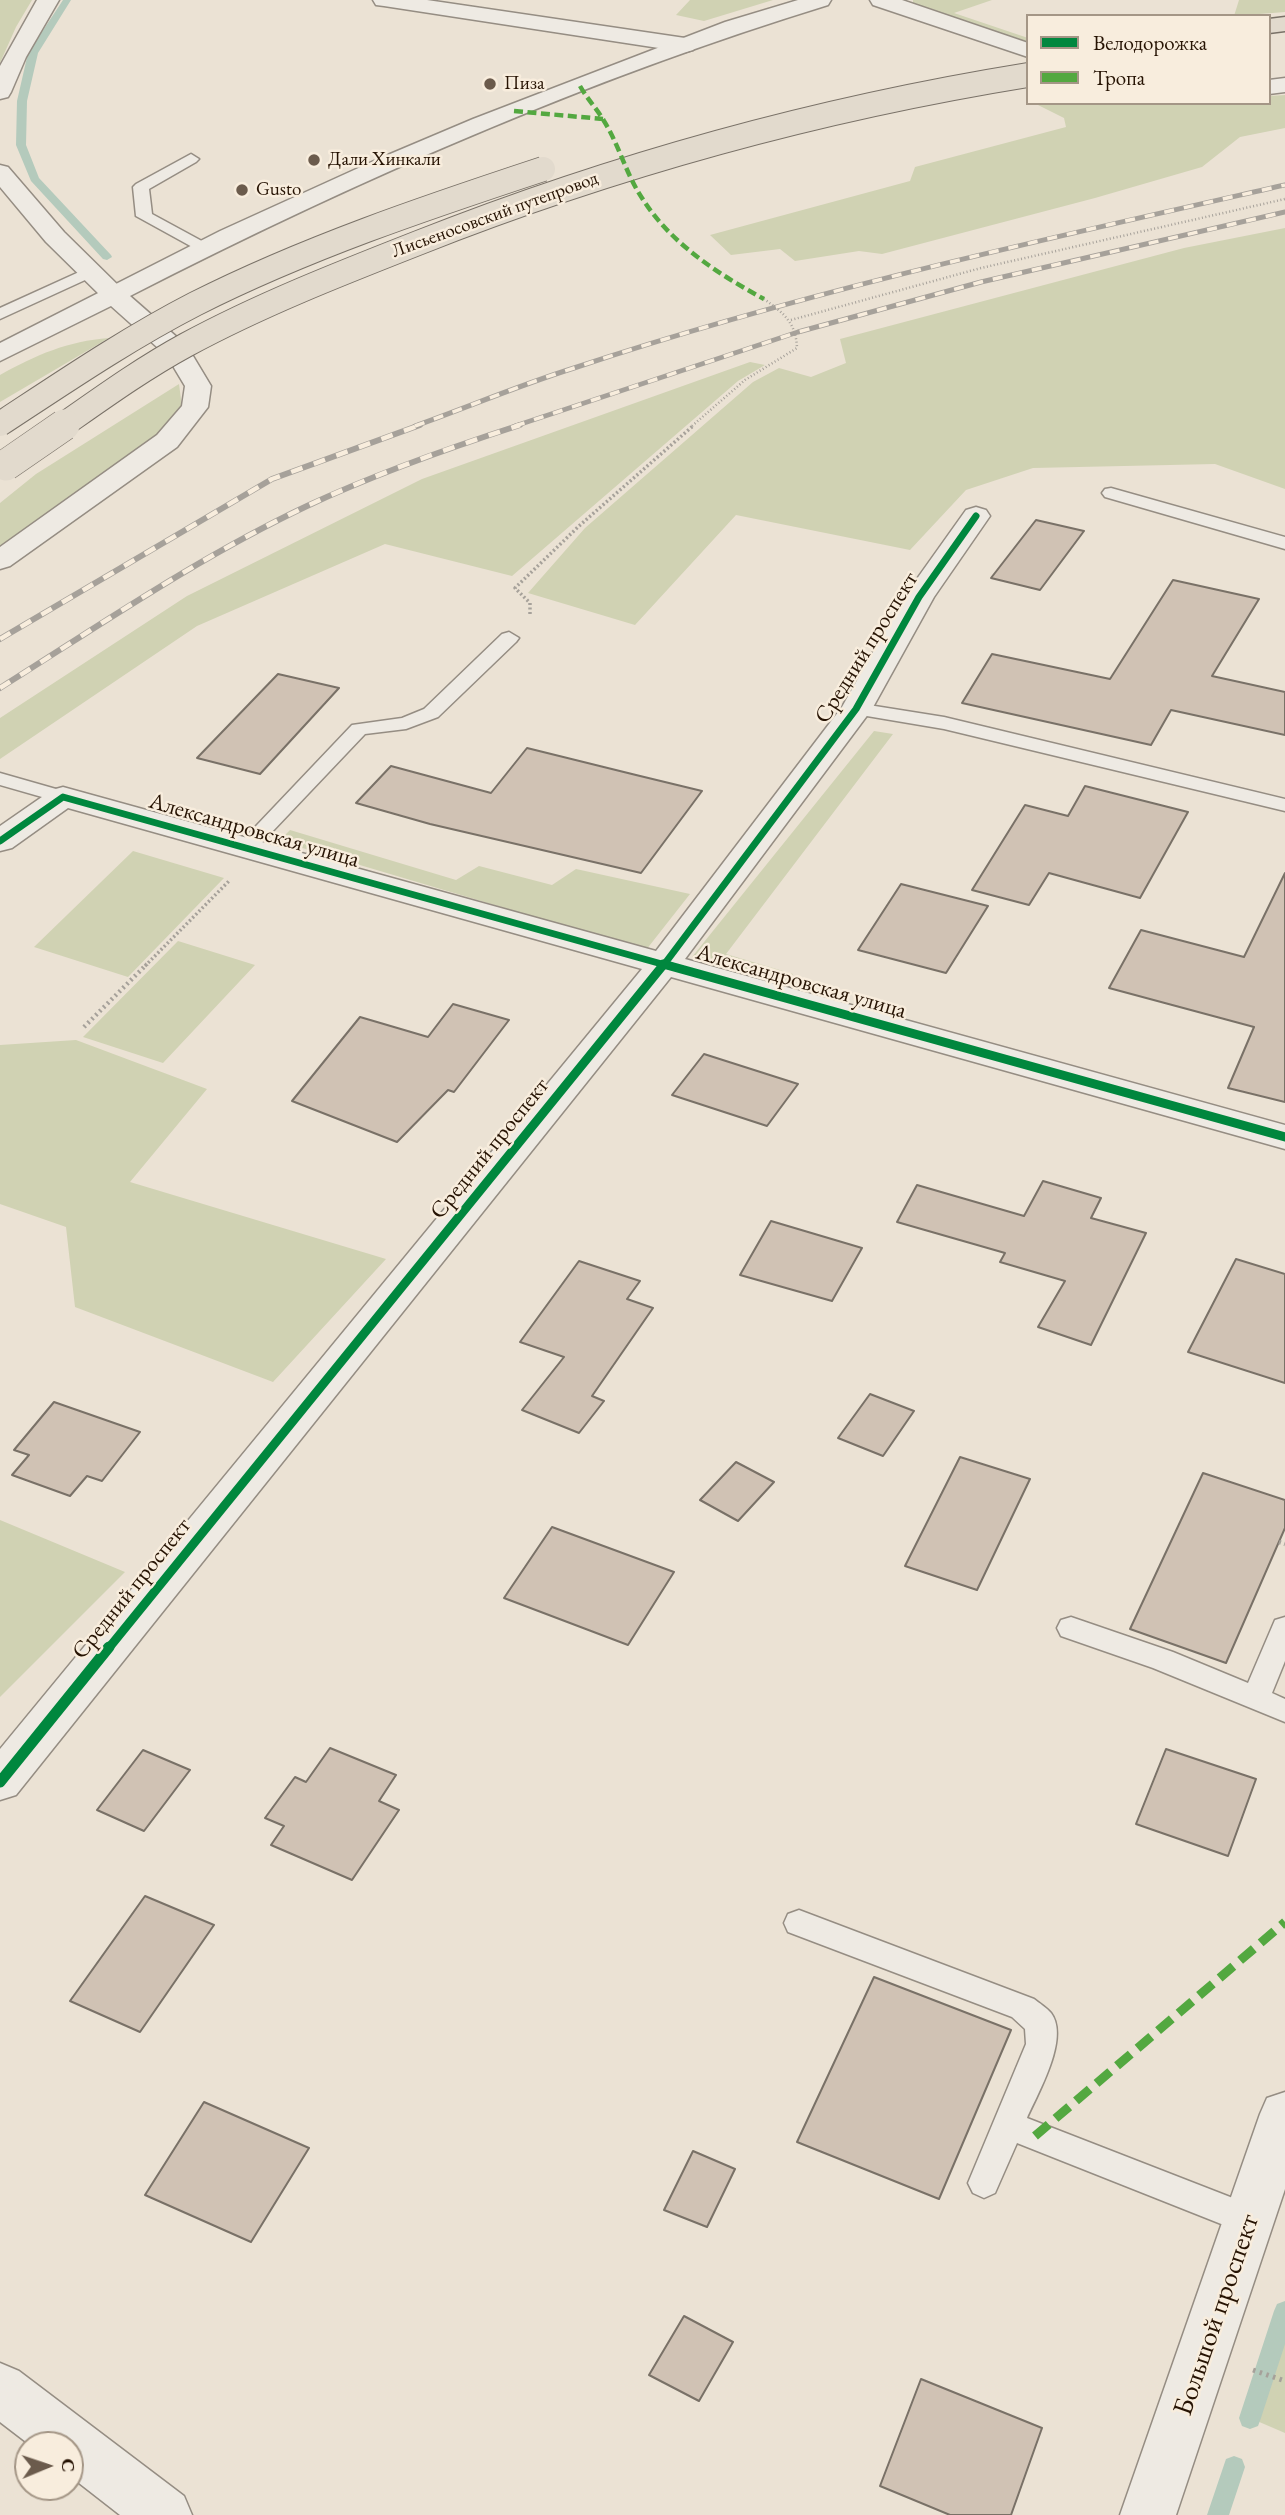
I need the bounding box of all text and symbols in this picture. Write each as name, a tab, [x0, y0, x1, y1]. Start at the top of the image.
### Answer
legend	[1026, 14, 1271, 105]
text: Велодорожка	[1093, 29, 1207, 56]
text: Тропа	[1093, 64, 1145, 91]
place label: Пиза	[504, 73, 545, 95]
marker: Пиза	[482, 76, 498, 92]
place label: Дали Хинкали	[328, 149, 441, 171]
marker: Дали Хинкали	[306, 152, 322, 168]
street label: Лисьеносовский путепровод	[389, 167, 601, 263]
place label: Gusto	[256, 179, 301, 201]
marker: Gusto	[234, 182, 250, 198]
street label: Средний проспект	[809, 567, 925, 729]
street label: Александровская улица	[146, 788, 362, 874]
street label: Александровская улица	[693, 939, 909, 1025]
street label: Средний проспект	[425, 1073, 555, 1225]
street label: Средний проспект	[67, 1513, 197, 1665]
street label: Большой проспект	[1167, 2210, 1267, 2420]
north arrow	[14, 2431, 84, 2501]
text: С	[56, 2458, 81, 2472]

